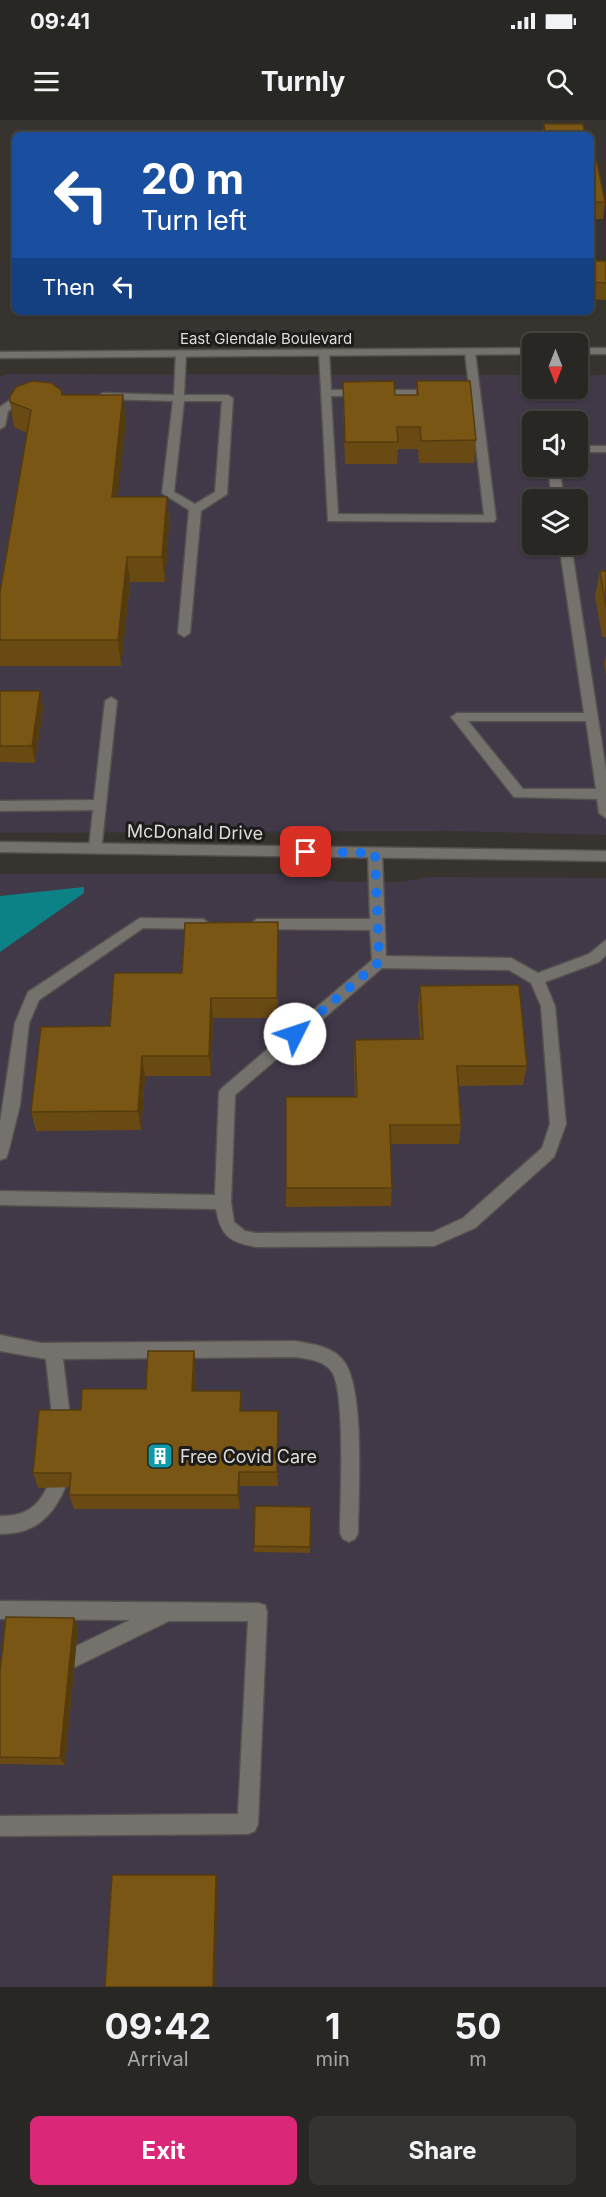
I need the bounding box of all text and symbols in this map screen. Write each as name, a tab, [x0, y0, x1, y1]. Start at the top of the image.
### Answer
text: 09:41	[30, 8, 90, 34]
icon: menu	[30, 65, 63, 98]
text: Turnly	[261, 65, 345, 98]
icon: search	[543, 65, 576, 98]
text: 20 m	[141, 153, 244, 204]
icon: left	[42, 156, 120, 234]
text: Turn left	[141, 204, 247, 237]
icon: left	[107, 270, 140, 303]
text: Then	[42, 274, 95, 300]
street label: East Glendale Boulevard	[180, 329, 352, 348]
north arrow	[522, 333, 588, 399]
map controls	[522, 333, 588, 555]
button: sound	[522, 411, 588, 477]
button: layers	[522, 489, 588, 555]
street label: McDonald Drive	[127, 820, 263, 844]
pin	[280, 826, 331, 877]
icon: arrive	[289, 835, 322, 868]
position arrow	[263, 1002, 327, 1066]
building icon: Free Covid Care	[145, 1441, 175, 1471]
place label: Free Covid Care	[180, 1446, 317, 1467]
text: 09:42	[104, 2004, 211, 2048]
text: 1	[325, 2004, 340, 2048]
text: 50	[454, 2004, 502, 2048]
text: Arrival	[127, 2047, 189, 2071]
text: min	[316, 2047, 350, 2071]
text: m	[469, 2047, 487, 2071]
button: Exit	[30, 2116, 297, 2185]
button: Share	[309, 2116, 576, 2185]

